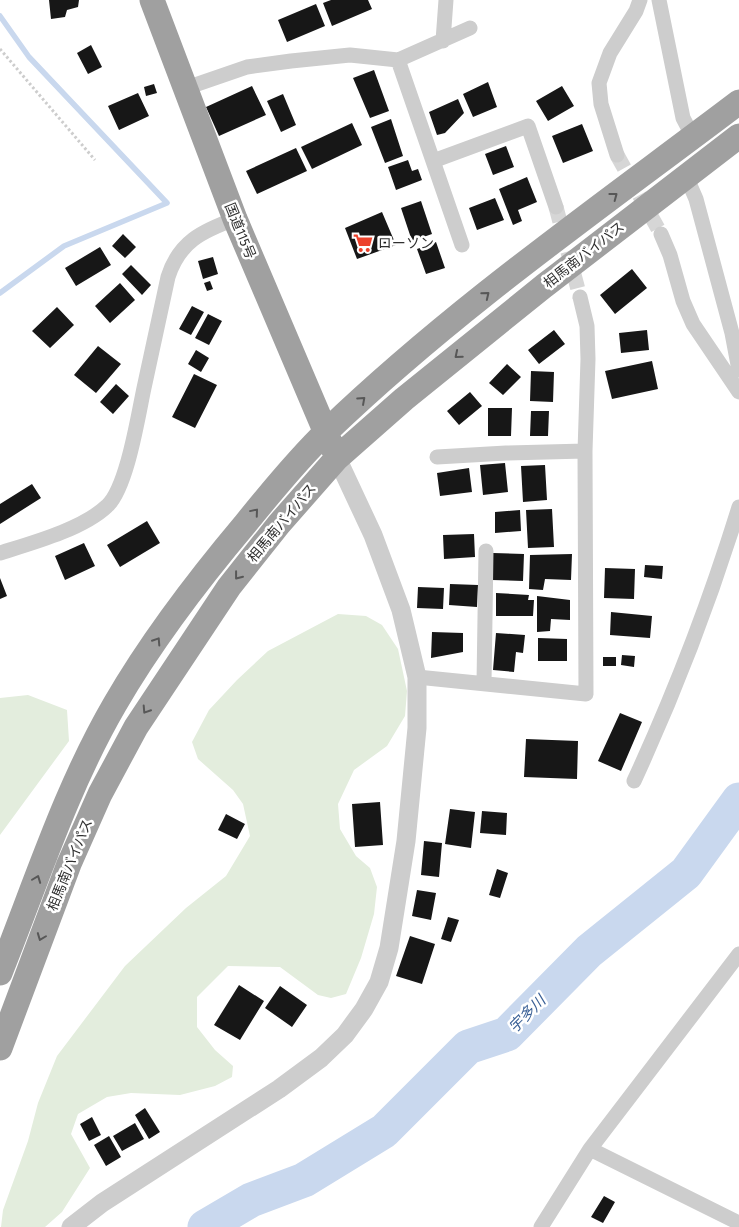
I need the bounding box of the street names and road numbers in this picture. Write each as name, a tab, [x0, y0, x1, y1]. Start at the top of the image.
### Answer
street label: 国道115号	[221, 200, 259, 262]
street label: 相馬南バイパス	[540, 218, 628, 292]
street label: 相馬南バイパス	[244, 480, 320, 566]
street label: 相馬南バイパス	[44, 817, 96, 913]

